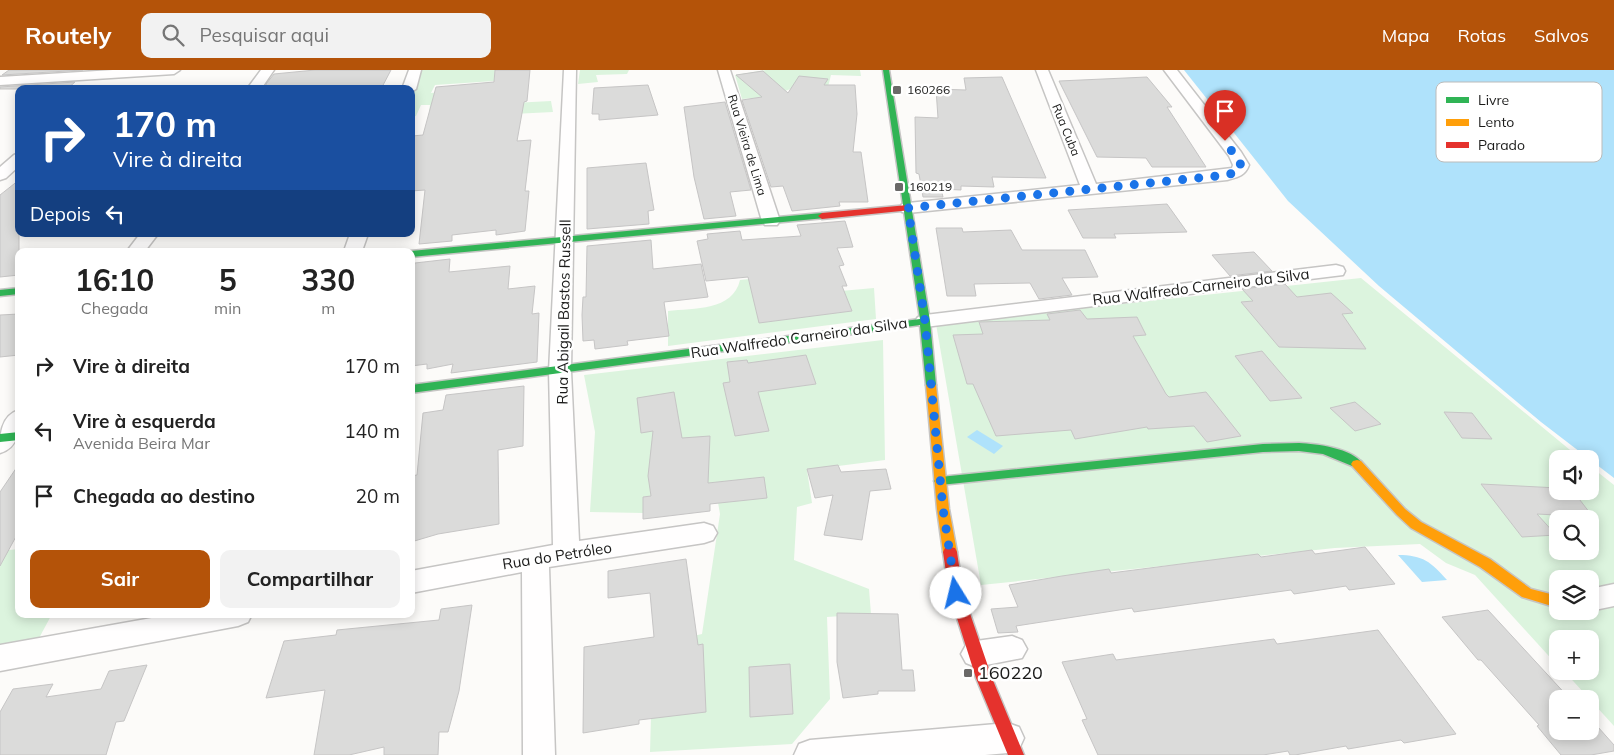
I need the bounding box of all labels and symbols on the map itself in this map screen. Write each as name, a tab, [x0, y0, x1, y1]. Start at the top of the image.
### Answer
place label: 160266	[907, 82, 950, 97]
legend	[1436, 82, 1602, 162]
marker: 160266	[891, 84, 903, 96]
pin	[1204, 90, 1246, 141]
text: Livre	[1478, 91, 1509, 109]
street label: Rua Vieira de Lima	[725, 93, 770, 197]
street label: Rua Cuba	[1049, 102, 1084, 158]
text: Lento	[1478, 113, 1514, 131]
text: Parado	[1478, 136, 1525, 154]
place label: 160219	[909, 179, 952, 194]
marker: 160219	[893, 181, 905, 193]
street label: Rua Abigail Bastos Russell	[552, 219, 575, 405]
street label: Rua Walfredo Carneiro da Silva	[1091, 264, 1311, 309]
street label: Rua Walfredo Carneiro da Silva	[689, 313, 908, 362]
street label: Rua do Petróleo	[501, 537, 613, 574]
position arrow	[929, 566, 981, 618]
place label: 160220	[978, 661, 1043, 684]
marker: 160220	[962, 667, 974, 679]

